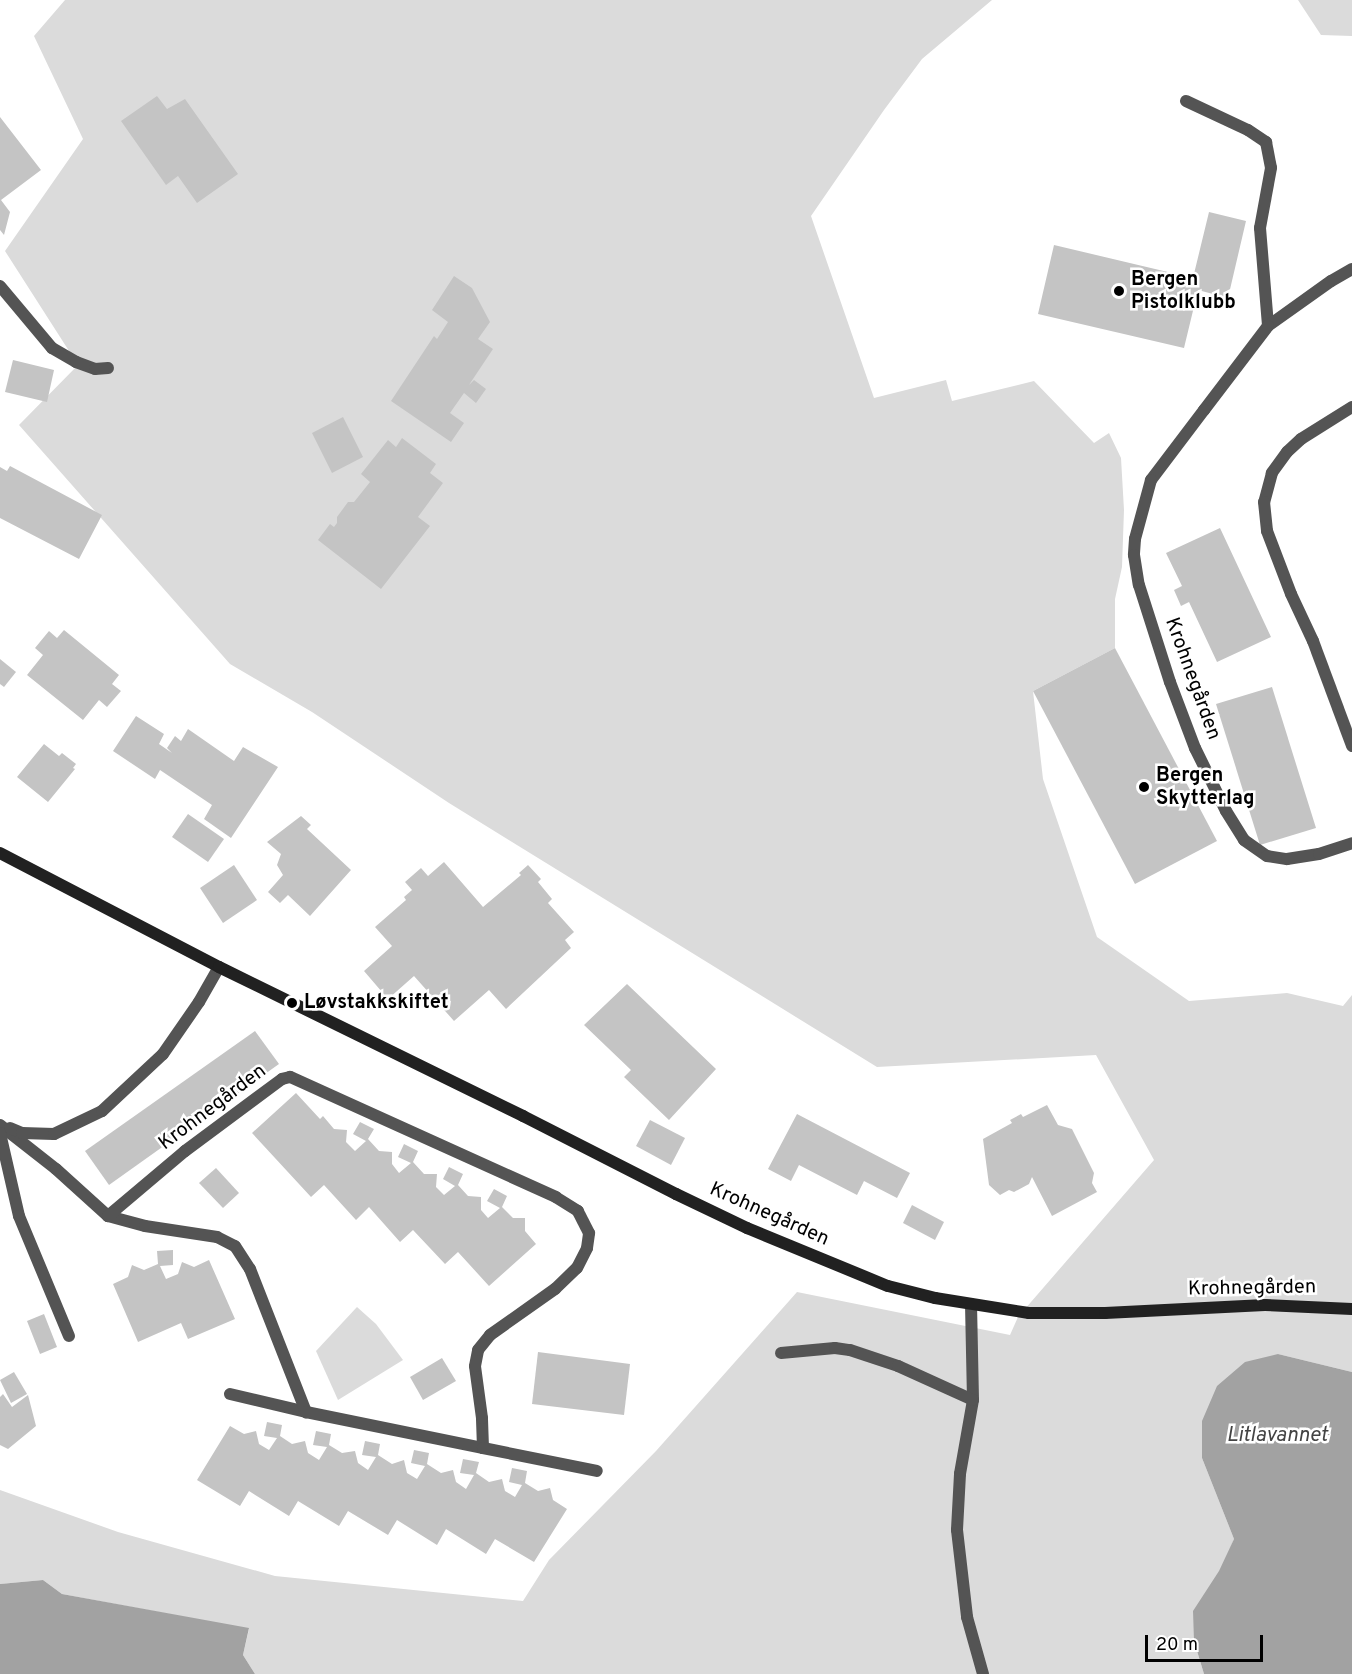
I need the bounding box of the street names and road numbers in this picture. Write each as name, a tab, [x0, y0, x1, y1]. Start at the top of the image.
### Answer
street label: Krohnegården	[1159, 615, 1225, 743]
street label: Krohnegården	[155, 1060, 271, 1156]
street label: Krohnegården	[705, 1178, 833, 1252]
street label: Krohnegården	[1188, 1276, 1316, 1302]

